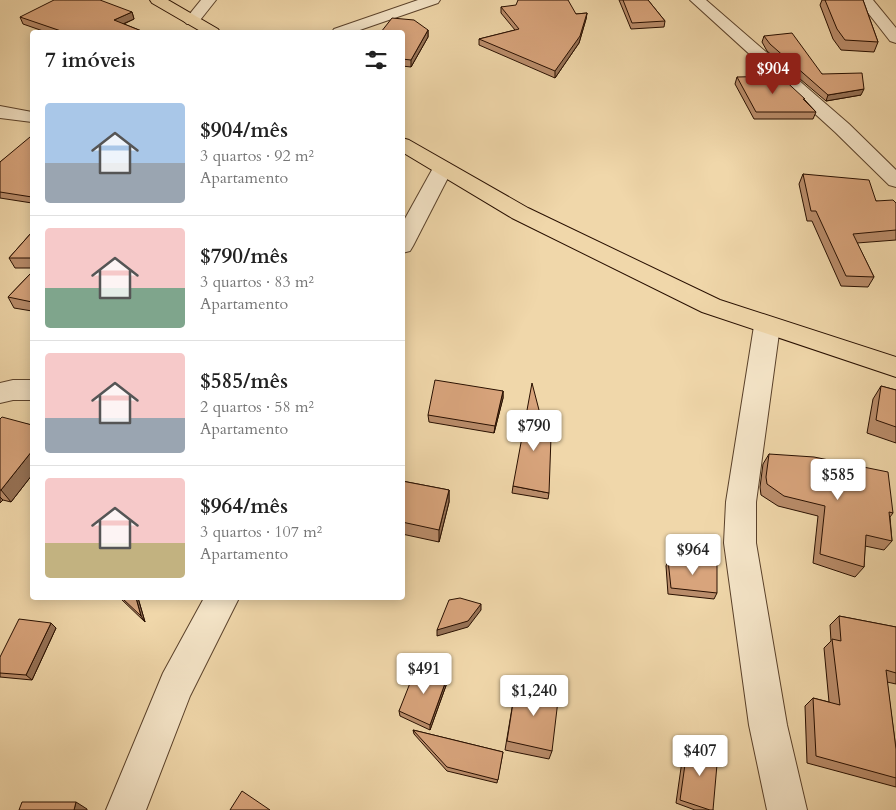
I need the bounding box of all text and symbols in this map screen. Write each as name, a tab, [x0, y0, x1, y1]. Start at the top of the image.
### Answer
text: 7 imóveis	[45, 46, 135, 75]
icon: filters	[362, 46, 390, 74]
pin: $904	[743, 52, 803, 95]
text: $904	[757, 58, 789, 80]
text: $904/mês	[200, 116, 288, 145]
icon: home	[85, 123, 145, 183]
text: 3 quartos · 92 m²	[200, 145, 314, 167]
text: Apartamento	[200, 167, 288, 189]
text: $790/mês	[200, 242, 288, 271]
icon: home	[85, 248, 145, 308]
text: 3 quartos · 83 m²	[200, 271, 314, 293]
text: Apartamento	[200, 293, 288, 315]
text: $585/mês	[200, 367, 288, 396]
icon: home	[85, 373, 145, 433]
text: 2 quartos · 58 m²	[200, 396, 314, 418]
pin: $790	[504, 410, 564, 452]
text: $790	[518, 415, 550, 437]
text: Apartamento	[200, 418, 288, 440]
pin: $585	[808, 458, 868, 501]
text: $585	[822, 464, 854, 486]
text: $964/mês	[200, 492, 288, 521]
icon: home	[85, 498, 145, 558]
text: 3 quartos · 107 m²	[200, 521, 322, 543]
pin: $964	[663, 534, 723, 576]
text: $964	[677, 539, 709, 561]
text: Apartamento	[200, 543, 288, 565]
pin: $491	[394, 652, 454, 695]
text: $491	[408, 658, 440, 680]
pin: $1,240	[493, 674, 575, 717]
text: $1,240	[511, 680, 557, 702]
pin: $407	[670, 734, 730, 777]
text: $407	[684, 740, 716, 762]

